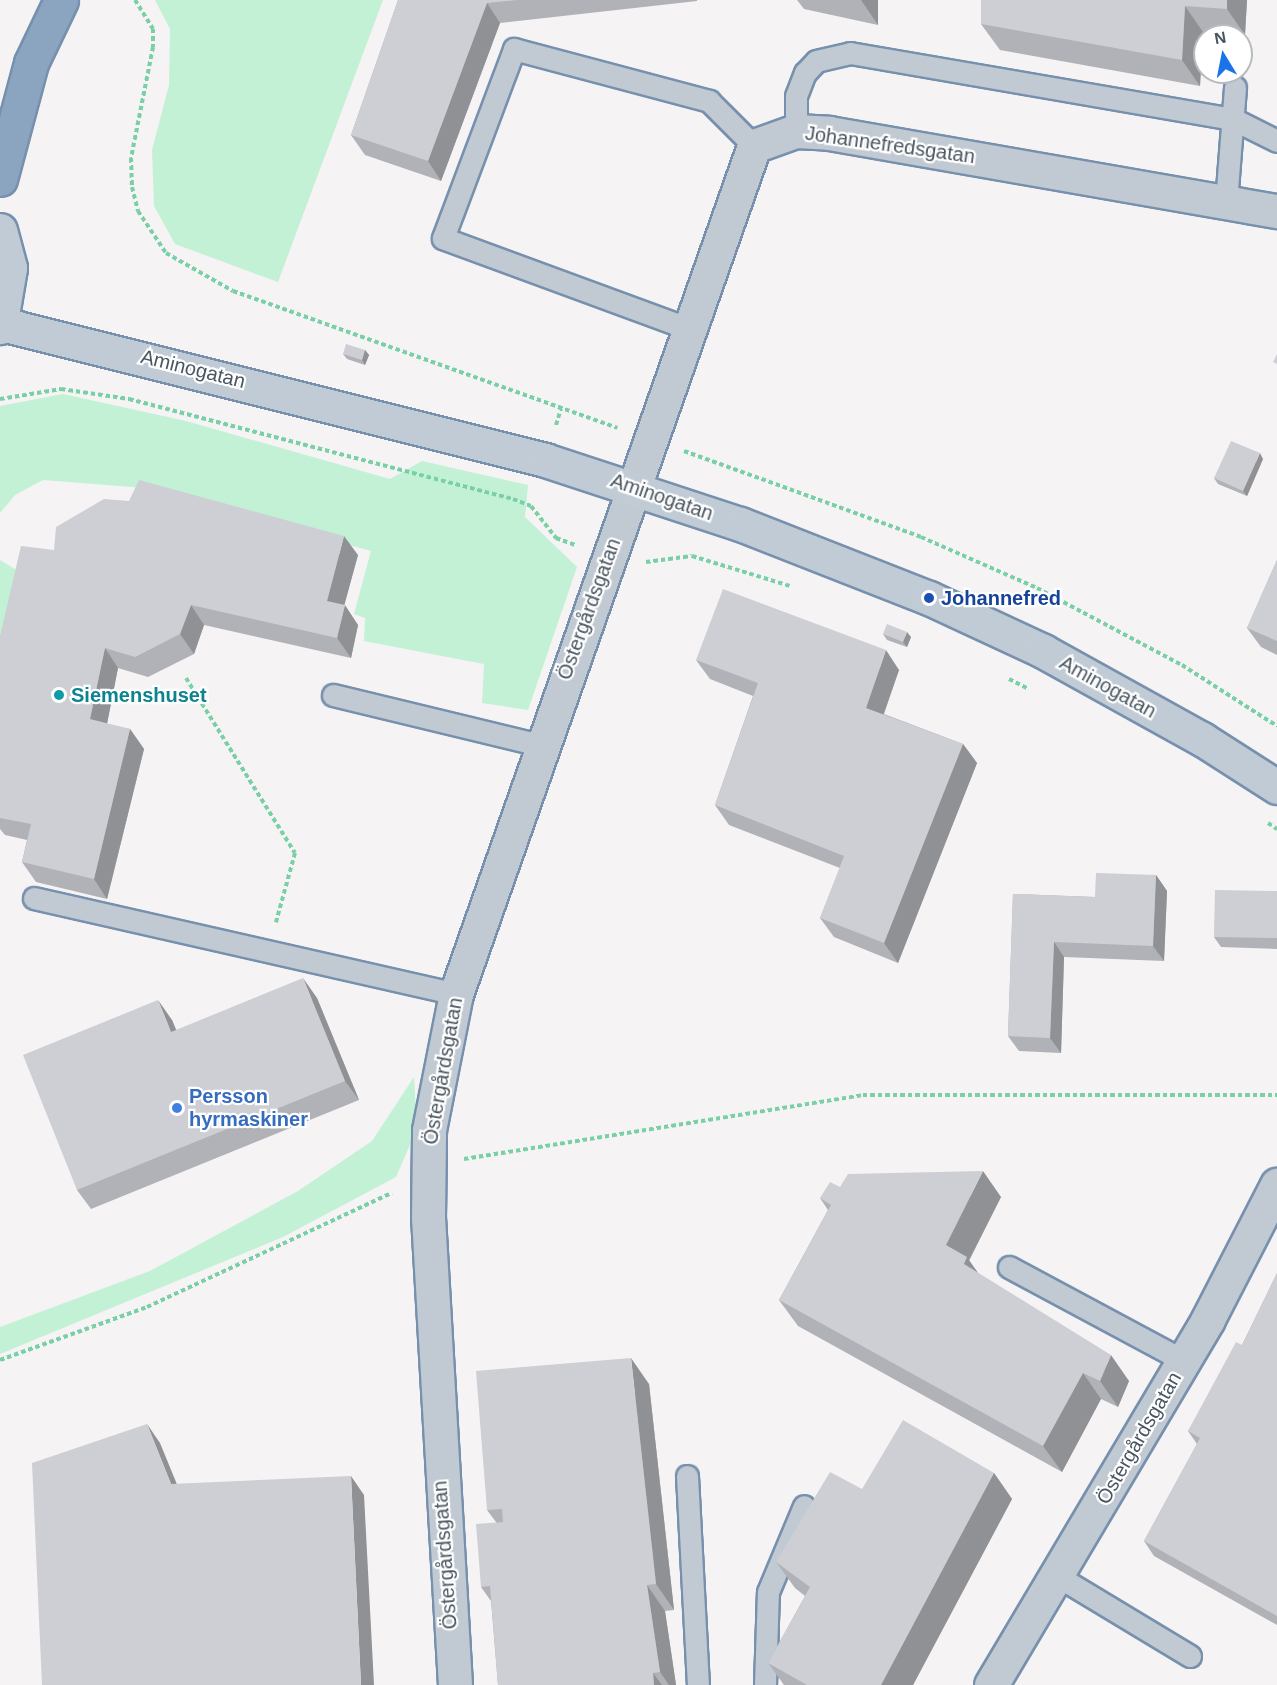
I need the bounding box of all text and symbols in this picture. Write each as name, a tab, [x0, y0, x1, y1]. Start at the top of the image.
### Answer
north arrow	[1193, 24, 1253, 84]
text: N	[1213, 28, 1227, 47]
street label: Johannefredsgatan	[804, 121, 976, 169]
street label: Aminogatan	[138, 344, 248, 394]
street label: Aminogatan	[608, 468, 716, 526]
street label: Östergårdsgatan	[552, 535, 626, 683]
place label: Johannefred	[941, 586, 1061, 610]
marker: Johannefred	[922, 591, 936, 605]
street label: Aminogatan	[1056, 651, 1160, 723]
place label: Siemenshuset	[71, 683, 207, 707]
marker: Siemenshuset	[52, 688, 66, 702]
street label: Östergårdsgatan	[418, 996, 468, 1146]
place label: Persson hyrmaskiner	[189, 1084, 308, 1131]
marker: Persson hyrmaskiner	[170, 1101, 184, 1115]
street label: Östergårdsgatan	[1091, 1367, 1187, 1509]
street label: Östergårdsgatan	[428, 1480, 462, 1630]

